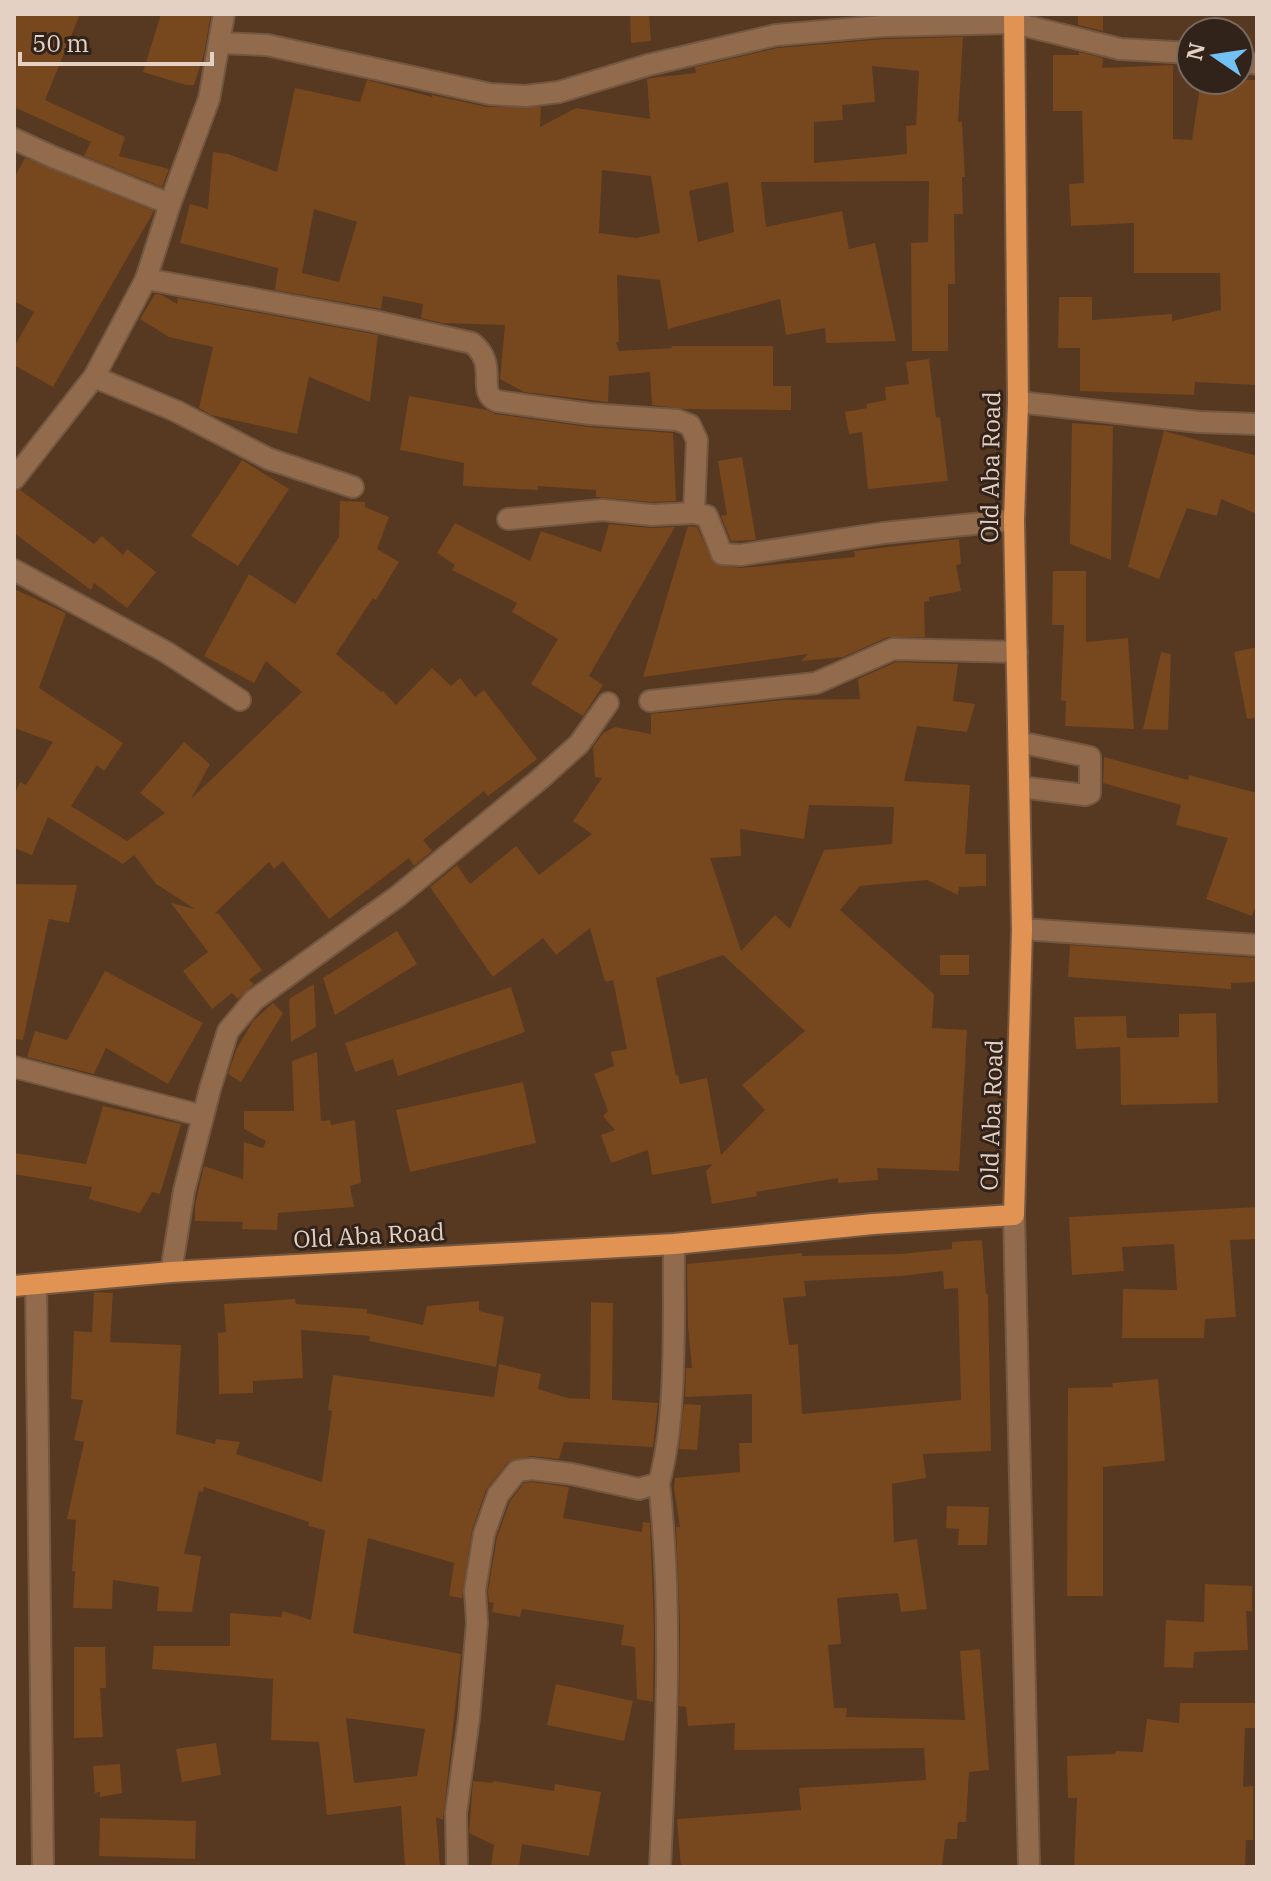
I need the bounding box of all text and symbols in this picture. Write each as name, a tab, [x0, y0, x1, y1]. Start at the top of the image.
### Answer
scale bar	[20, 16, 212, 66]
north arrow	[1175, 16, 1255, 96]
text: 50 m	[32, 27, 89, 59]
text: N	[1179, 40, 1211, 63]
street label: Old Aba Road	[973, 391, 1007, 543]
street label: Old Aba Road	[972, 1039, 1010, 1191]
street label: Old Aba Road	[293, 1215, 445, 1255]

